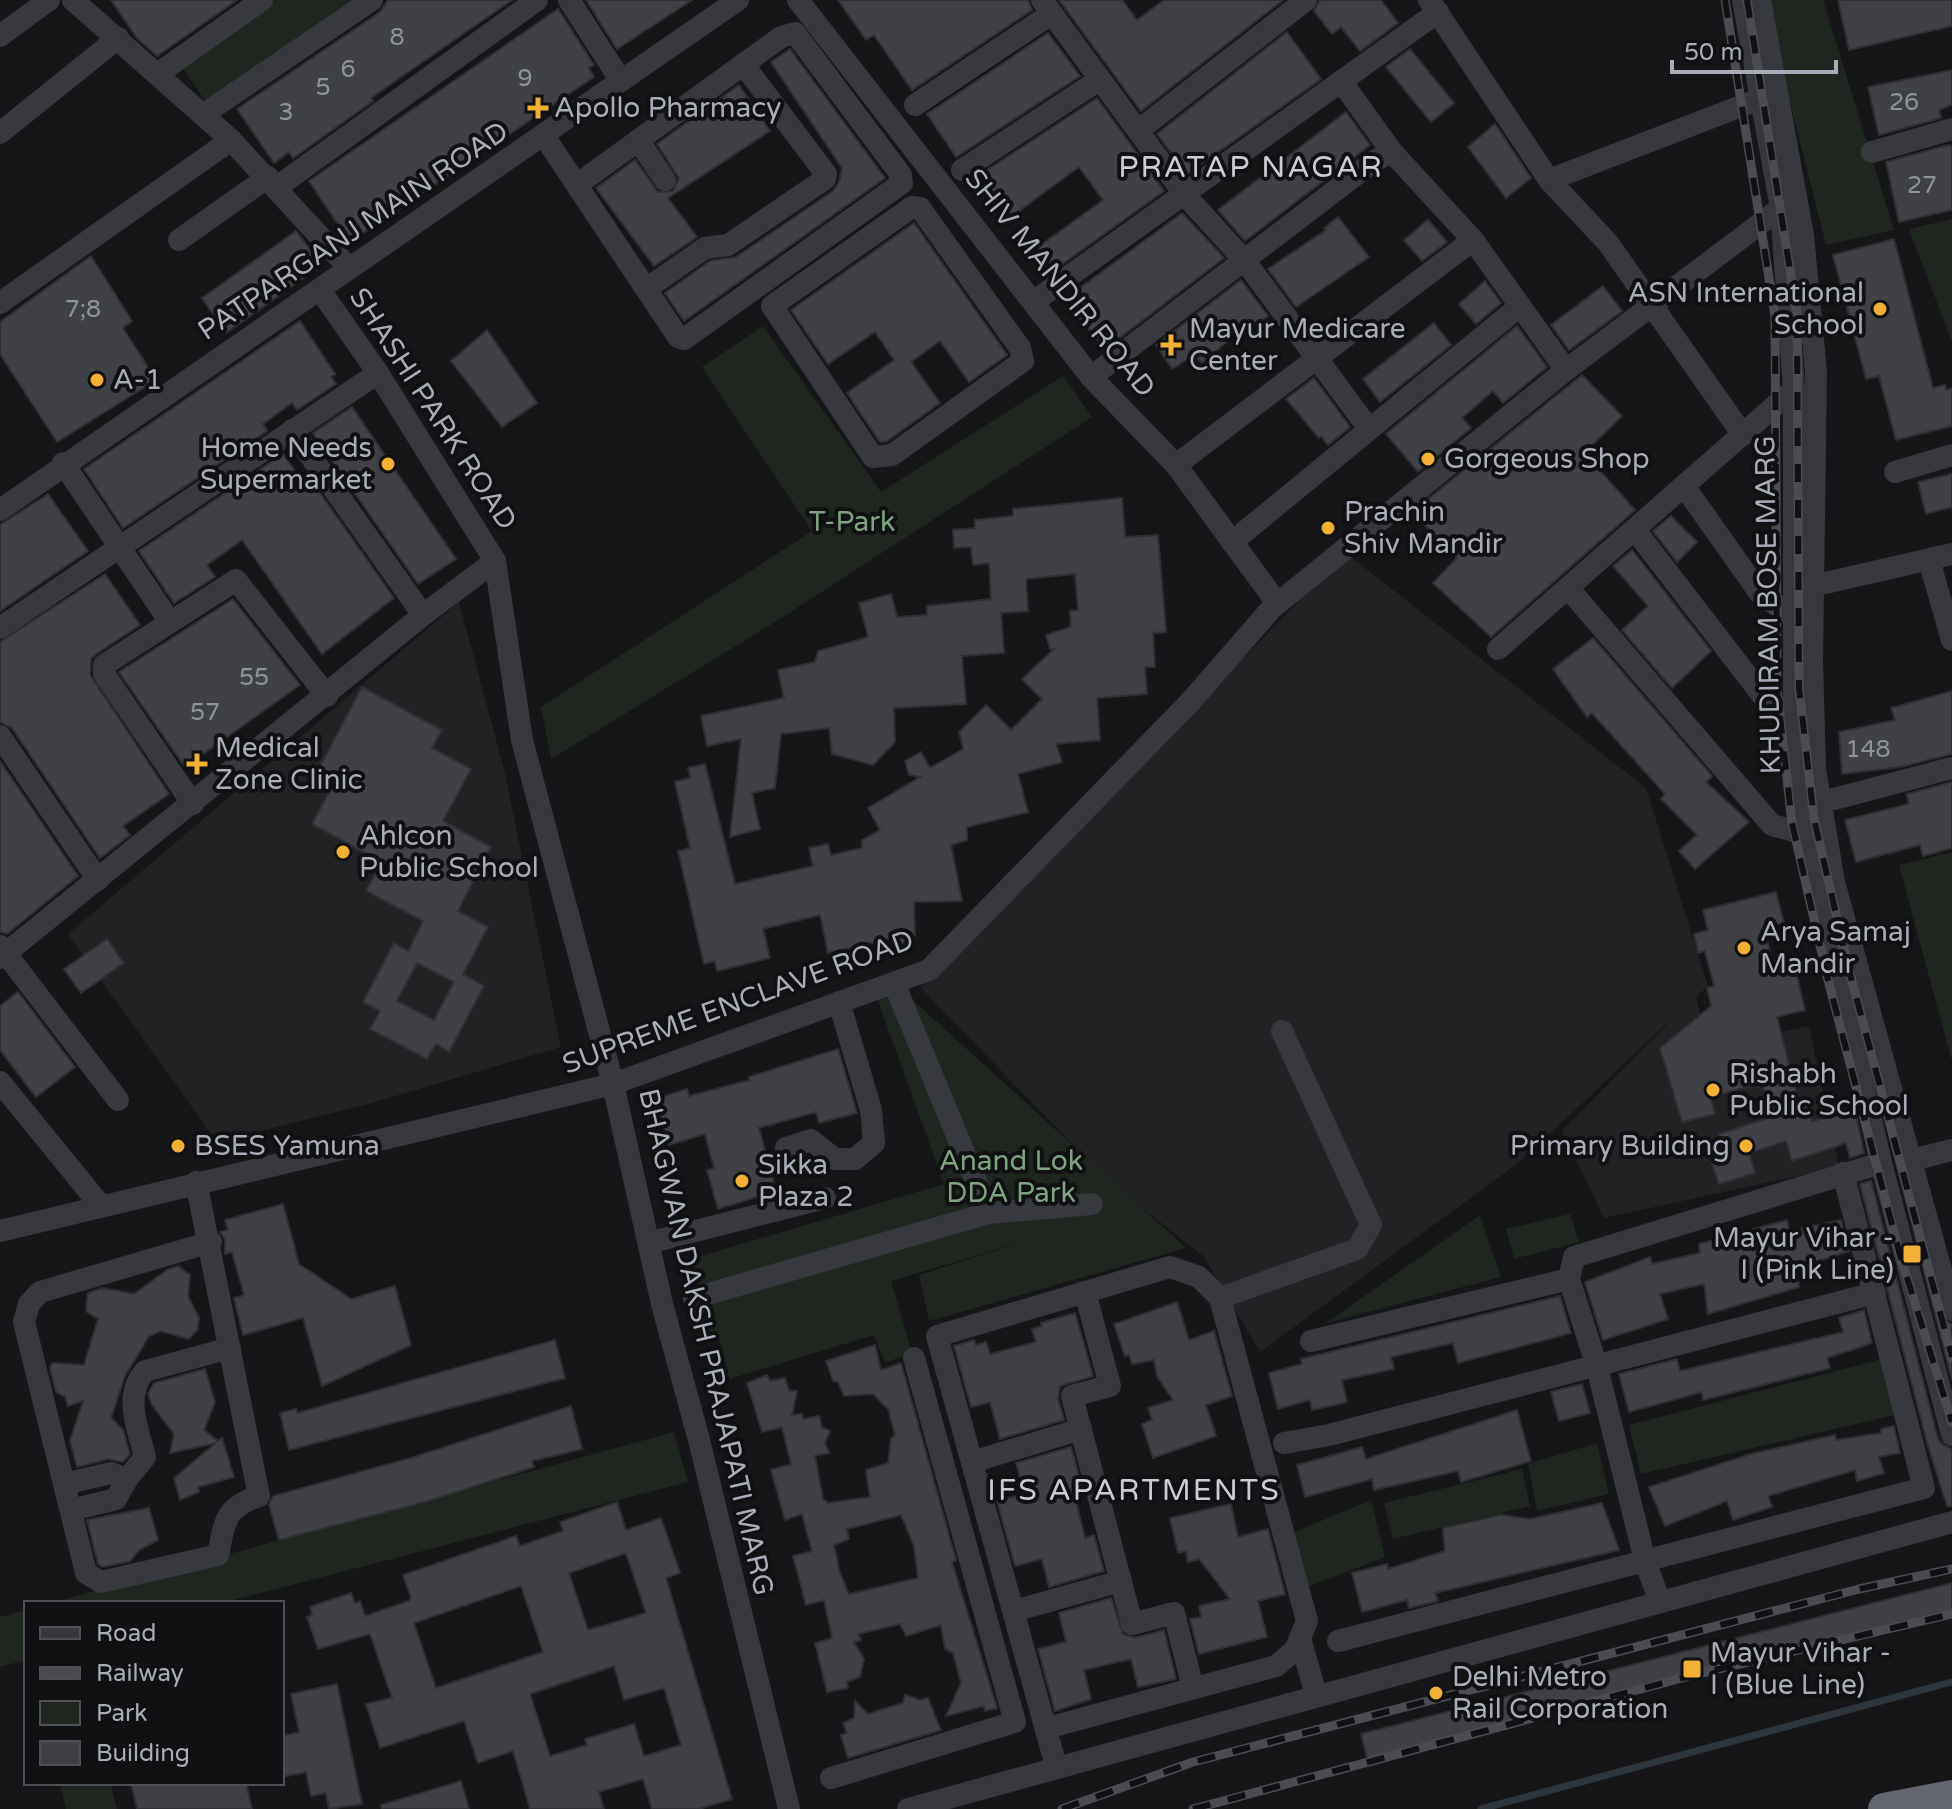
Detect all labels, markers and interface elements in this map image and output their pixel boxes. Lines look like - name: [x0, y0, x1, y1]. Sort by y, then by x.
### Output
- house number: 8: [389, 23, 405, 52]
- scale bar: [1672, 24, 1836, 74]
- text: 50 m: [1684, 38, 1742, 67]
- house number: 6: [340, 55, 356, 84]
- house number: 9: [517, 64, 533, 93]
- house number: 5: [315, 73, 331, 102]
- house number: 26: [1889, 88, 1919, 117]
- place label: Apollo Pharmacy: [554, 91, 781, 125]
- house number: 3: [278, 98, 294, 127]
- marker: Apollo Pharmacy: [529, 99, 547, 117]
- street label: PATPARGANJ MAIN ROAD: [191, 114, 515, 348]
- district label: PRATAP NAGAR: [1118, 149, 1384, 186]
- street label: SHIV MANDIR ROAD: [957, 162, 1163, 404]
- house number: 27: [1907, 171, 1937, 200]
- place label: ASN International School: [1628, 276, 1864, 342]
- street label: SHASHI PARK ROAD: [342, 282, 524, 536]
- house number: 7;8: [65, 295, 101, 324]
- marker: ASN International School: [1871, 300, 1889, 318]
- place label: Mayur Medicare Center: [1189, 312, 1406, 378]
- marker: Mayur Medicare Center: [1160, 334, 1182, 356]
- place label: A-1: [113, 363, 163, 397]
- marker: A-1: [88, 371, 106, 389]
- place label: Home Needs Supermarket: [200, 431, 372, 497]
- street label: KHUDIRAM BOSE MARG: [1748, 435, 1788, 775]
- place label: Gorgeous Shop: [1444, 442, 1650, 476]
- marker: Gorgeous Shop: [1419, 450, 1437, 468]
- marker: Home Needs Supermarket: [379, 455, 397, 473]
- place label: Prachin Shiv Mandir: [1344, 495, 1503, 561]
- park label: T-Park: [809, 505, 895, 539]
- marker: Prachin Shiv Mandir: [1319, 519, 1337, 537]
- house number: 55: [239, 663, 269, 692]
- house number: 57: [190, 698, 220, 727]
- place label: Medical Zone Clinic: [215, 731, 362, 797]
- house number: 148: [1845, 735, 1891, 764]
- marker: Medical Zone Clinic: [186, 753, 208, 775]
- place label: Ahlcon Public School: [359, 819, 539, 885]
- marker: Ahlcon Public School: [334, 843, 352, 861]
- place label: Arya Samaj Mandir: [1760, 915, 1911, 981]
- street label: SUPREME ENCLAVE ROAD: [558, 923, 918, 1081]
- marker: Arya Samaj Mandir: [1735, 939, 1753, 957]
- place label: Rishabh Public School: [1729, 1057, 1909, 1123]
- marker: Rishabh Public School: [1704, 1081, 1722, 1099]
- street label: BHAGWAN DAKSH PRAJAPATI MARG: [631, 1085, 781, 1599]
- place label: BSES Yamuna: [194, 1129, 380, 1163]
- place label: Primary Building: [1510, 1129, 1730, 1163]
- marker: BSES Yamuna: [169, 1137, 187, 1155]
- marker: Primary Building: [1737, 1137, 1755, 1155]
- park label: Anand Lok DDA Park: [939, 1144, 1083, 1210]
- place label: Sikka Plaza 2: [758, 1148, 854, 1214]
- marker: Sikka Plaza 2: [733, 1172, 751, 1190]
- place label: Mayur Vihar - I (Pink Line): [1713, 1221, 1894, 1287]
- marker: Mayur Vihar - I (Pink Line): [1901, 1243, 1923, 1265]
- district label: IFS APARTMENTS: [987, 1472, 1281, 1509]
- legend: [24, 1601, 284, 1785]
- text: Road: [96, 1619, 156, 1648]
- place label: Mayur Vihar - I (Blue Line): [1710, 1636, 1891, 1702]
- marker: Mayur Vihar - I (Blue Line): [1681, 1658, 1703, 1680]
- text: Railway: [96, 1659, 184, 1688]
- place label: Delhi Metro Rail Corporation: [1452, 1660, 1668, 1726]
- marker: Delhi Metro Rail Corporation: [1427, 1684, 1445, 1702]
- text: Park: [96, 1699, 147, 1728]
- text: Building: [96, 1739, 190, 1768]

